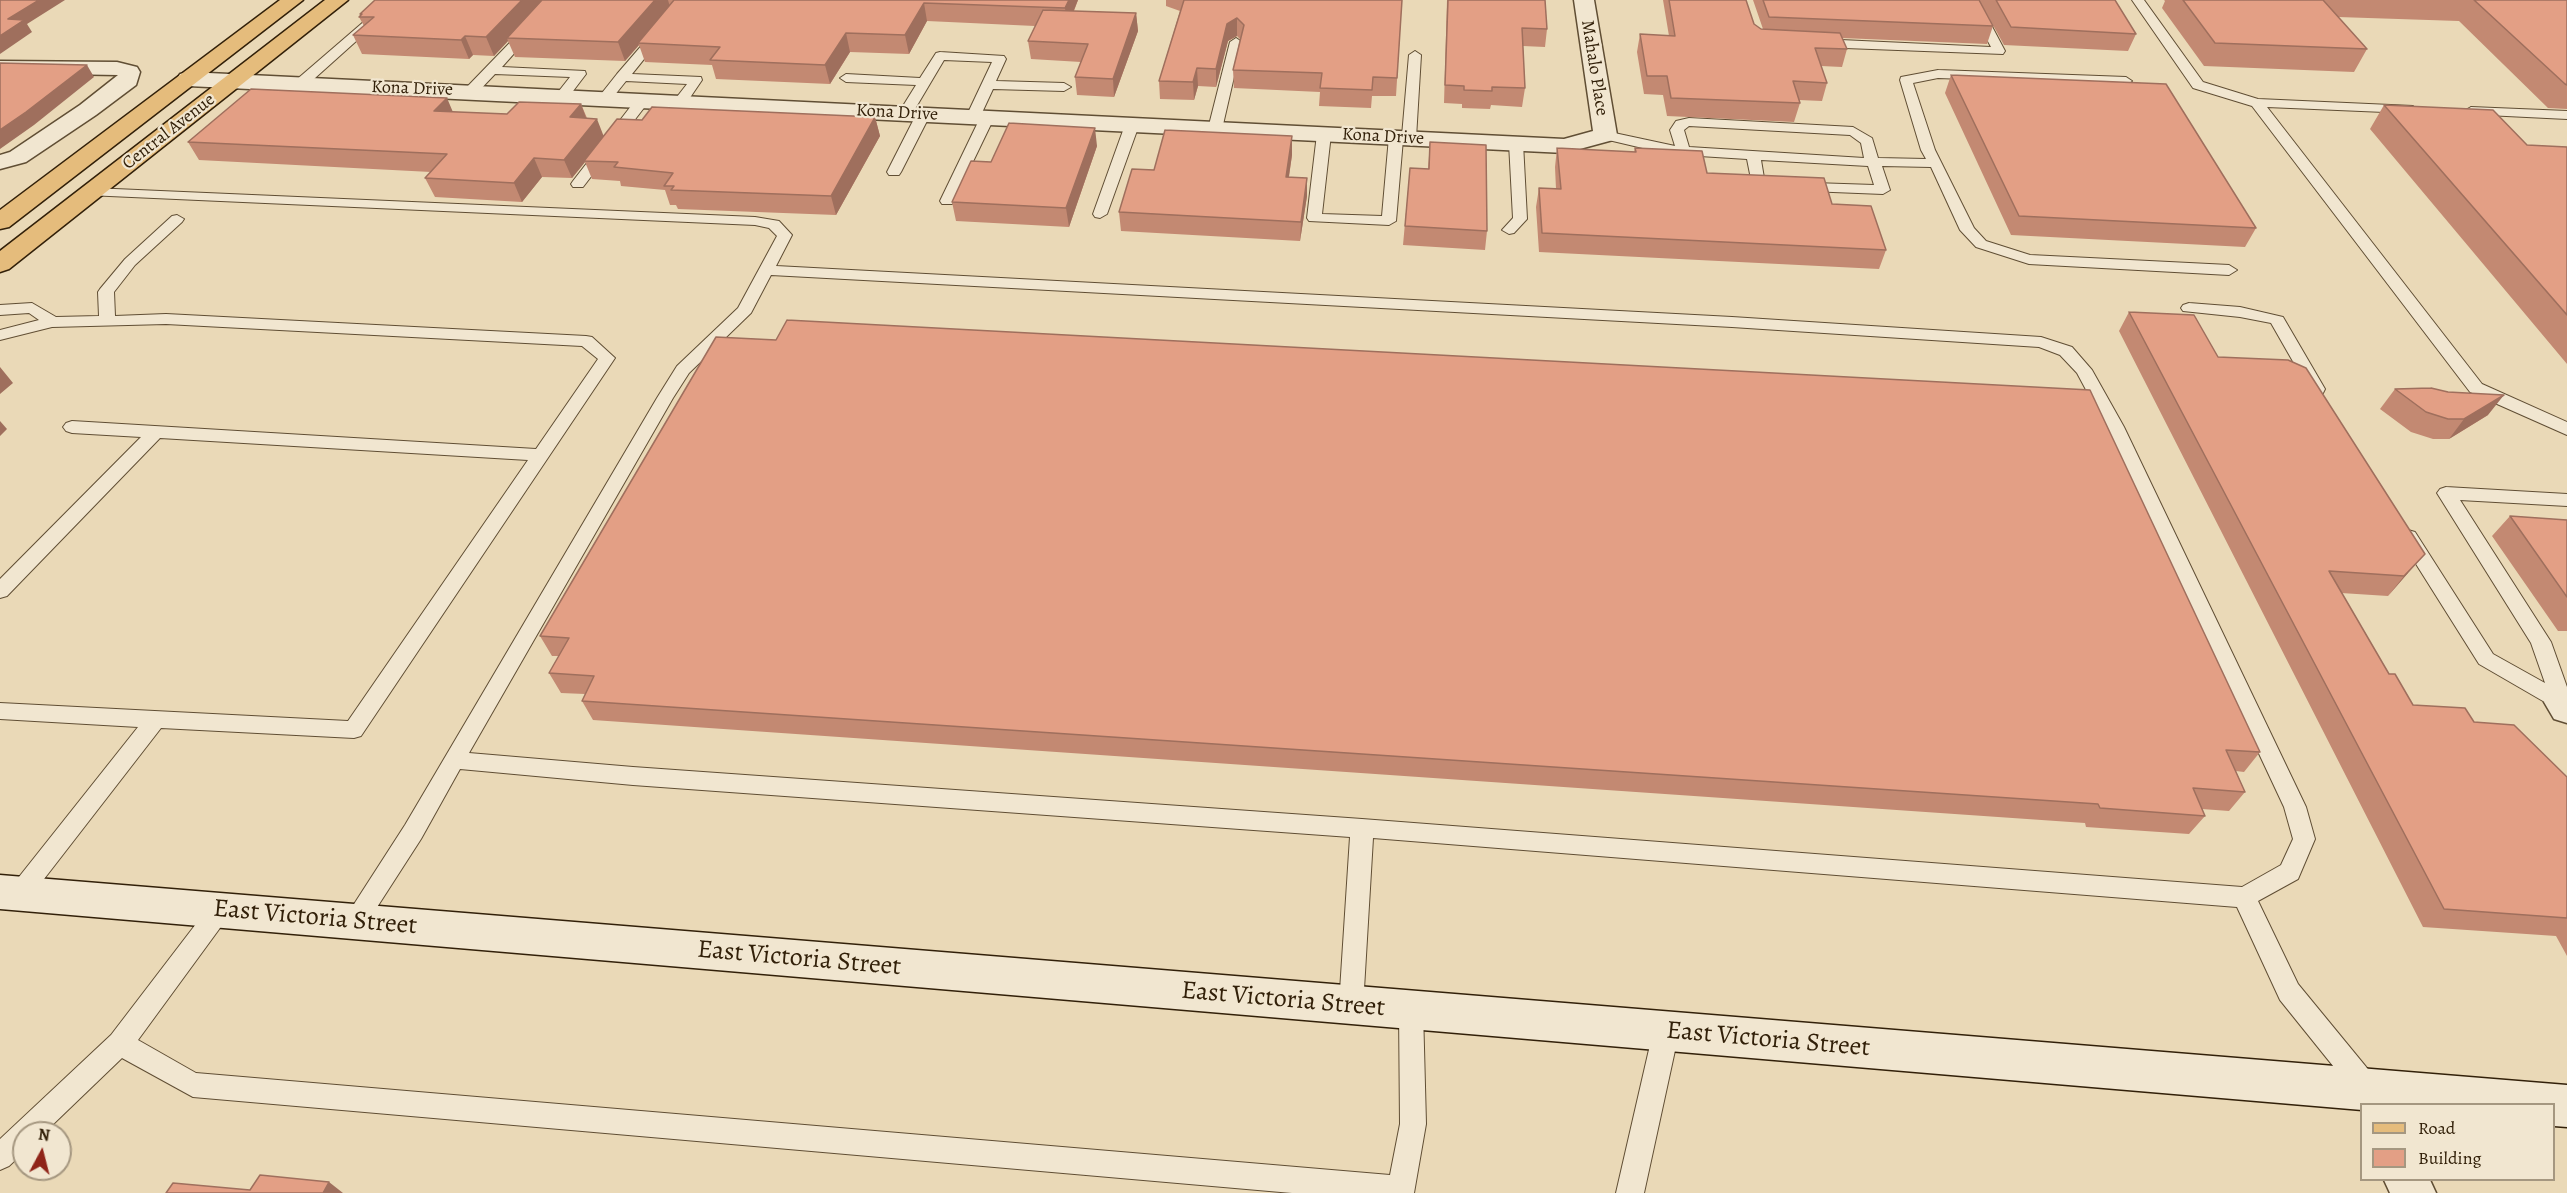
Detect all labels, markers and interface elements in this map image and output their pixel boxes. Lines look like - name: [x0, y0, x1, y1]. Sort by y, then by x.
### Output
- street label: Mahalo Place: [1576, 19, 1612, 117]
- street label: Kona Drive: [371, 77, 453, 101]
- street label: Central Avenue: [118, 89, 220, 175]
- street label: Kona Drive: [856, 100, 938, 126]
- street label: Kona Drive: [1342, 124, 1424, 150]
- street label: East Victoria Street: [212, 894, 418, 942]
- street label: East Victoria Street: [696, 935, 902, 983]
- street label: East Victoria Street: [1180, 976, 1386, 1024]
- street label: East Victoria Street: [1665, 1016, 1871, 1064]
- legend: [2360, 1103, 2555, 1181]
- text: Road: [2418, 1116, 2455, 1140]
- north arrow: [12, 1121, 72, 1181]
- text: N: [37, 1123, 51, 1147]
- text: Building: [2418, 1146, 2482, 1170]

